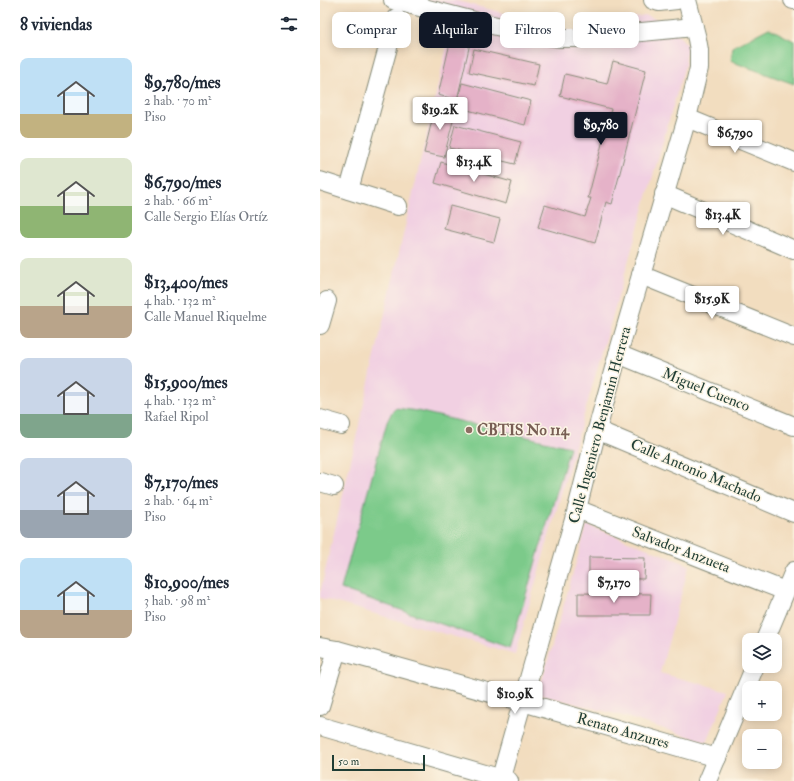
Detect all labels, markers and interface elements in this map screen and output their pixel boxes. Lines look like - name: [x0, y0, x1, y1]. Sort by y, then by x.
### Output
- chip: Comprar: [332, 12, 411, 48]
- chip: Alquilar: [419, 12, 492, 48]
- chip: Filtros: [500, 12, 565, 48]
- chip: Nuevo: [573, 12, 639, 48]
- icon: filters: [278, 13, 300, 35]
- text: 8 viviendas: [20, 14, 92, 35]
- text: $9,780/mes: [144, 72, 221, 93]
- icon: home: [52, 74, 100, 122]
- text: 2 hab. · 70 m²: [144, 93, 212, 109]
- pin: $19.2K: [407, 97, 473, 131]
- text: $19.2K: [422, 102, 458, 118]
- text: Piso: [144, 109, 166, 125]
- pin: $9,780: [568, 112, 634, 146]
- text: $9,780: [583, 117, 619, 133]
- pin: $6,790: [702, 120, 768, 154]
- text: $6,790: [717, 125, 753, 141]
- pin: $13.4K: [441, 149, 507, 183]
- text: $13.4K: [456, 154, 492, 170]
- text: $6,790/mes: [144, 172, 221, 193]
- icon: home: [52, 174, 100, 222]
- text: 2 hab. · 66 m²: [144, 193, 212, 209]
- pin: $13.4K: [690, 202, 756, 236]
- text: $13.4K: [705, 207, 741, 223]
- text: Calle Sergio Elías Ortíz: [144, 209, 268, 225]
- text: $13,400/mes: [144, 272, 228, 293]
- icon: home: [52, 274, 100, 322]
- pin: $15.9K: [679, 286, 745, 320]
- text: $15.9K: [694, 291, 730, 307]
- text: 4 hab. · 132 m²: [144, 293, 216, 309]
- text: Calle Manuel Riquelme: [144, 309, 267, 325]
- street label: Calle Ingeniero Benjamin Herrera: [565, 324, 636, 525]
- street label: Miguel Cuenco: [659, 364, 753, 416]
- text: $15,900/mes: [144, 372, 228, 393]
- icon: home: [52, 374, 100, 422]
- text: 4 hab. · 132 m²: [144, 393, 216, 409]
- text: Rafael Ripol: [144, 409, 209, 425]
- place label: CBTIS No 114: [477, 421, 570, 440]
- marker: CBTIS No 114: [464, 425, 474, 435]
- street label: Calle Antonio Machado: [628, 435, 764, 507]
- text: $7,170/mes: [144, 472, 218, 493]
- icon: home: [52, 474, 100, 522]
- text: 2 hab. · 64 m²: [144, 493, 212, 509]
- text: Piso: [144, 509, 166, 525]
- street label: Salvador Anzueta: [629, 523, 734, 578]
- pin: $7,170: [581, 570, 647, 604]
- text: $10,900/mes: [144, 572, 229, 593]
- icon: home: [52, 574, 100, 622]
- text: $7,170: [597, 575, 631, 591]
- text: 3 hab. · 98 m²: [144, 593, 210, 609]
- text: Piso: [144, 609, 166, 625]
- map controls: [742, 633, 782, 769]
- button: layers: [742, 633, 782, 673]
- pin: $10.9K: [482, 681, 548, 715]
- button: +: [742, 681, 782, 721]
- text: $10.9K: [497, 686, 533, 702]
- street label: Renato Anzures: [575, 709, 671, 753]
- button: −: [742, 729, 782, 769]
- scale bar: [332, 753, 425, 772]
- text: 50 m: [338, 755, 359, 768]

